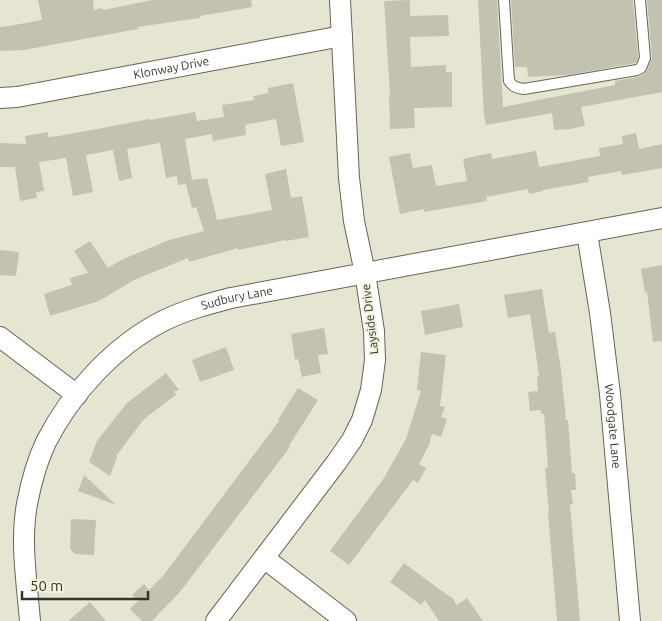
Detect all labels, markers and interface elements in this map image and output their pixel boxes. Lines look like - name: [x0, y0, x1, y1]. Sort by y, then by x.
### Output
- street label: Klonway Drive: [132, 54, 210, 81]
- street label: Sudbury Lane: [199, 283, 274, 312]
- street label: Layside Drive: [359, 283, 380, 355]
- street label: Woodgate Lane: [603, 383, 624, 469]
- scale bar: [22, 568, 149, 600]
- text: 50 m: [30, 577, 63, 594]

